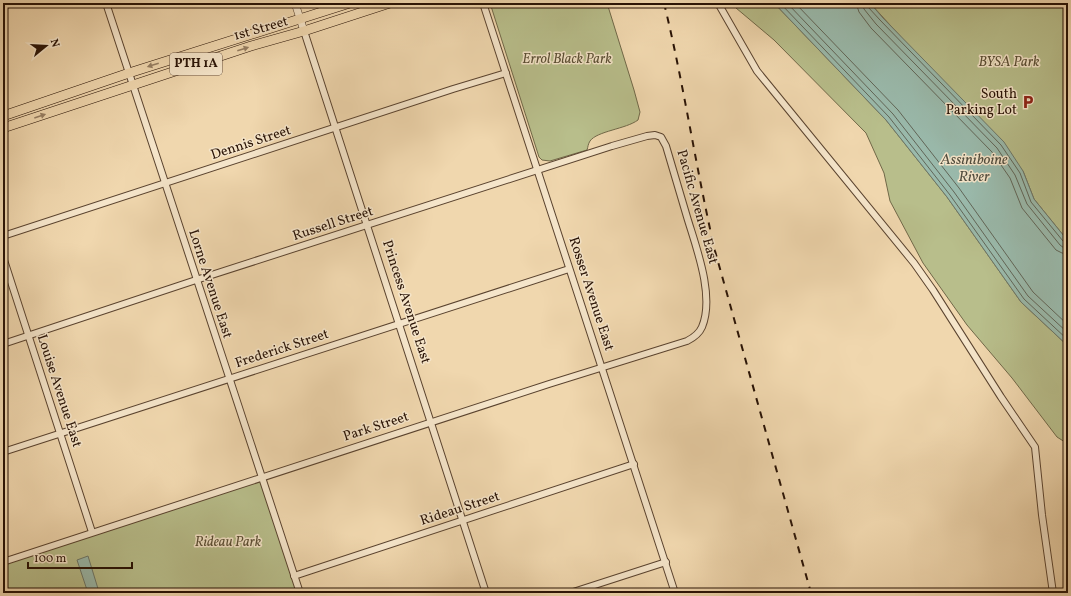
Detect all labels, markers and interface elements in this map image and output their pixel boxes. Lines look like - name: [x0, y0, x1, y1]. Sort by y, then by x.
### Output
- street label: 1st Street: [232, 12, 291, 46]
- north arrow: [26, 26, 66, 66]
- text: N: [46, 37, 62, 49]
- one-way arrow: [237, 45, 249, 51]
- park label: Errol Black Park: [522, 50, 612, 69]
- road number: PTH 1A: [170, 53, 222, 75]
- park label: BYSA Park: [979, 53, 1040, 72]
- one-way arrow: [146, 62, 158, 68]
- place label: South Parking Lot: [946, 85, 1017, 120]
- parking icon: South Parking Lot: [1020, 94, 1036, 110]
- one-way arrow: [34, 113, 46, 119]
- street label: Dennis Street: [208, 121, 294, 165]
- street label: Pacific Avenue East: [672, 148, 722, 267]
- water label: Assiniboine River: [940, 150, 1008, 188]
- street label: Russell Street: [290, 202, 376, 246]
- street label: Lorne Avenue East: [183, 227, 237, 341]
- street label: Rosser Avenue East: [564, 235, 618, 354]
- street label: Princess Avenue East: [377, 238, 435, 366]
- street label: Frederick Street: [233, 325, 331, 373]
- street label: Louise Avenue East: [32, 332, 86, 450]
- street label: Park Street: [341, 407, 411, 447]
- street label: Rideau Street: [418, 487, 502, 531]
- park label: Rideau Park: [195, 533, 262, 552]
- scale bar: [28, 544, 132, 570]
- text: 100 m: [34, 551, 67, 567]

